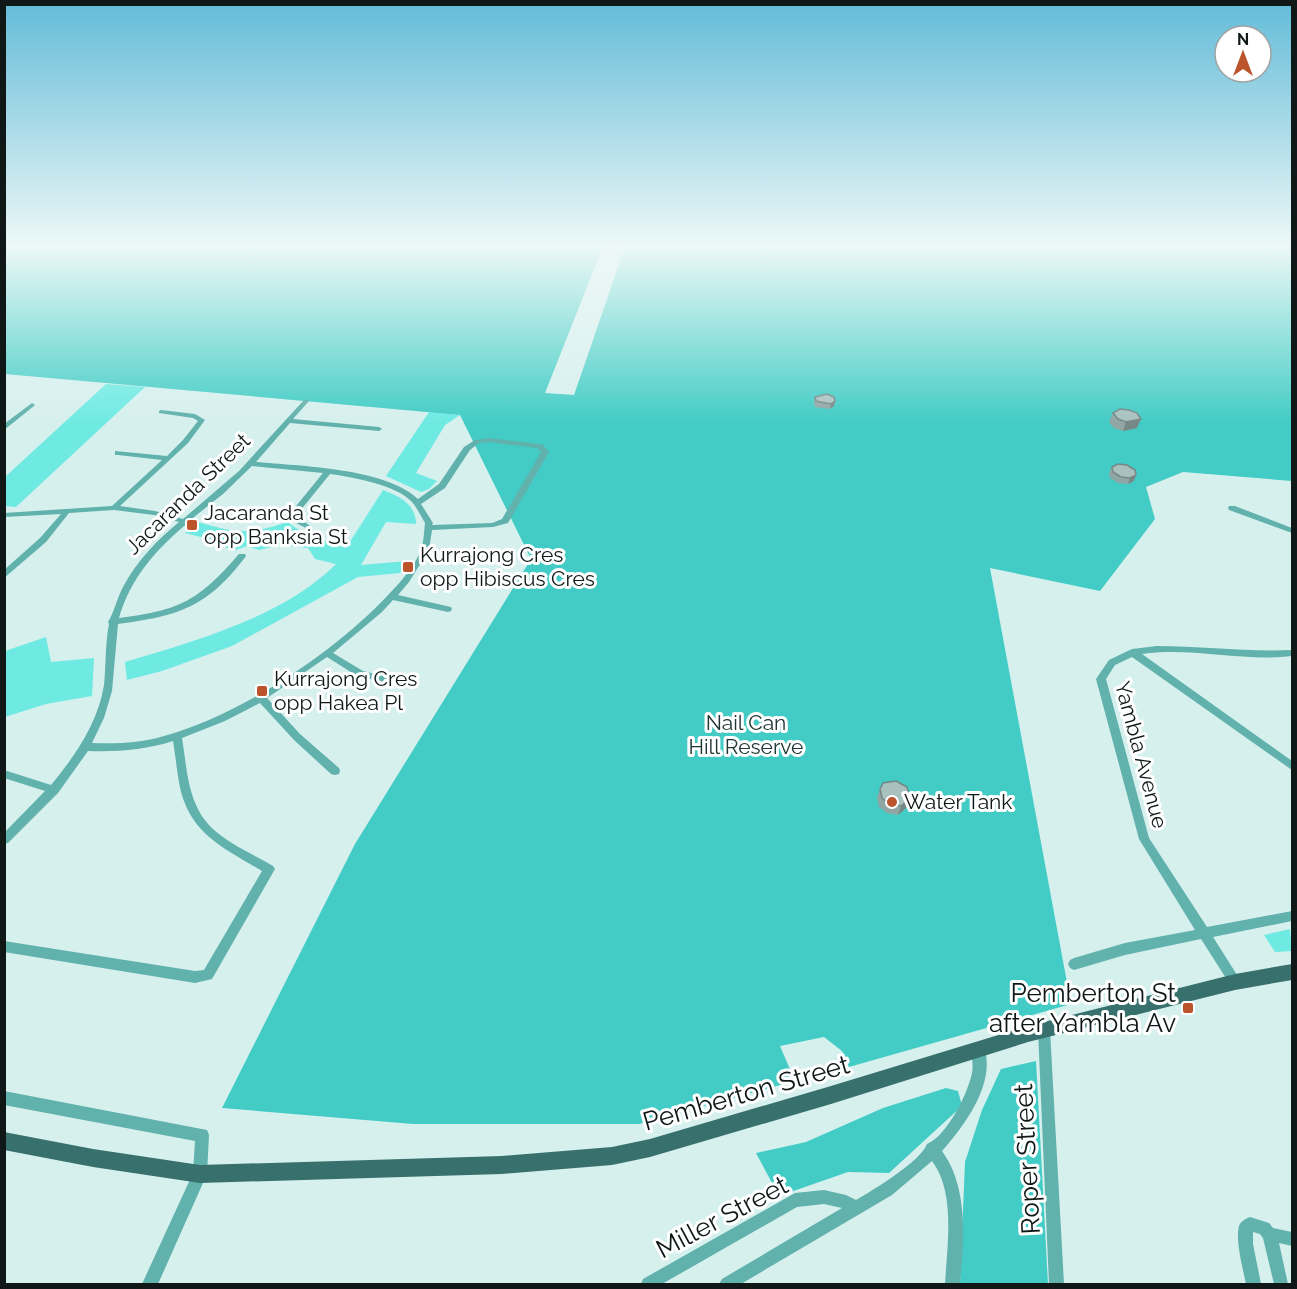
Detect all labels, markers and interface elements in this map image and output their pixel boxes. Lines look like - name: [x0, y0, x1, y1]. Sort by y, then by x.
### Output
- north arrow: [1213, 24, 1273, 84]
- text: N: [1237, 30, 1249, 49]
- street label: Jacaranda Street: [120, 428, 255, 559]
- place label: Jacaranda St opp Banksia St: [204, 500, 348, 549]
- marker: Jacaranda St opp Banksia St: [185, 518, 199, 532]
- place label: Kurrajong Cres opp Hibiscus Cres: [420, 542, 595, 591]
- marker: Kurrajong Cres opp Hibiscus Cres: [401, 560, 415, 574]
- place label: Kurrajong Cres opp Hakea Pl: [274, 666, 417, 715]
- street label: Yambla Avenue: [1110, 679, 1173, 831]
- marker: Kurrajong Cres opp Hakea Pl: [255, 684, 269, 698]
- park label: Nail Can Hill Reserve: [689, 710, 803, 759]
- place label: Water Tank: [904, 789, 1012, 814]
- marker: Water Tank: [885, 795, 899, 809]
- place label: Pemberton St after Yambla Av: [989, 978, 1176, 1038]
- marker: Pemberton St after Yambla Av: [1181, 1001, 1195, 1015]
- street label: Pemberton Street: [639, 1049, 853, 1137]
- street label: Roper Street: [1008, 1083, 1046, 1235]
- street label: Miller Street: [651, 1170, 793, 1264]

